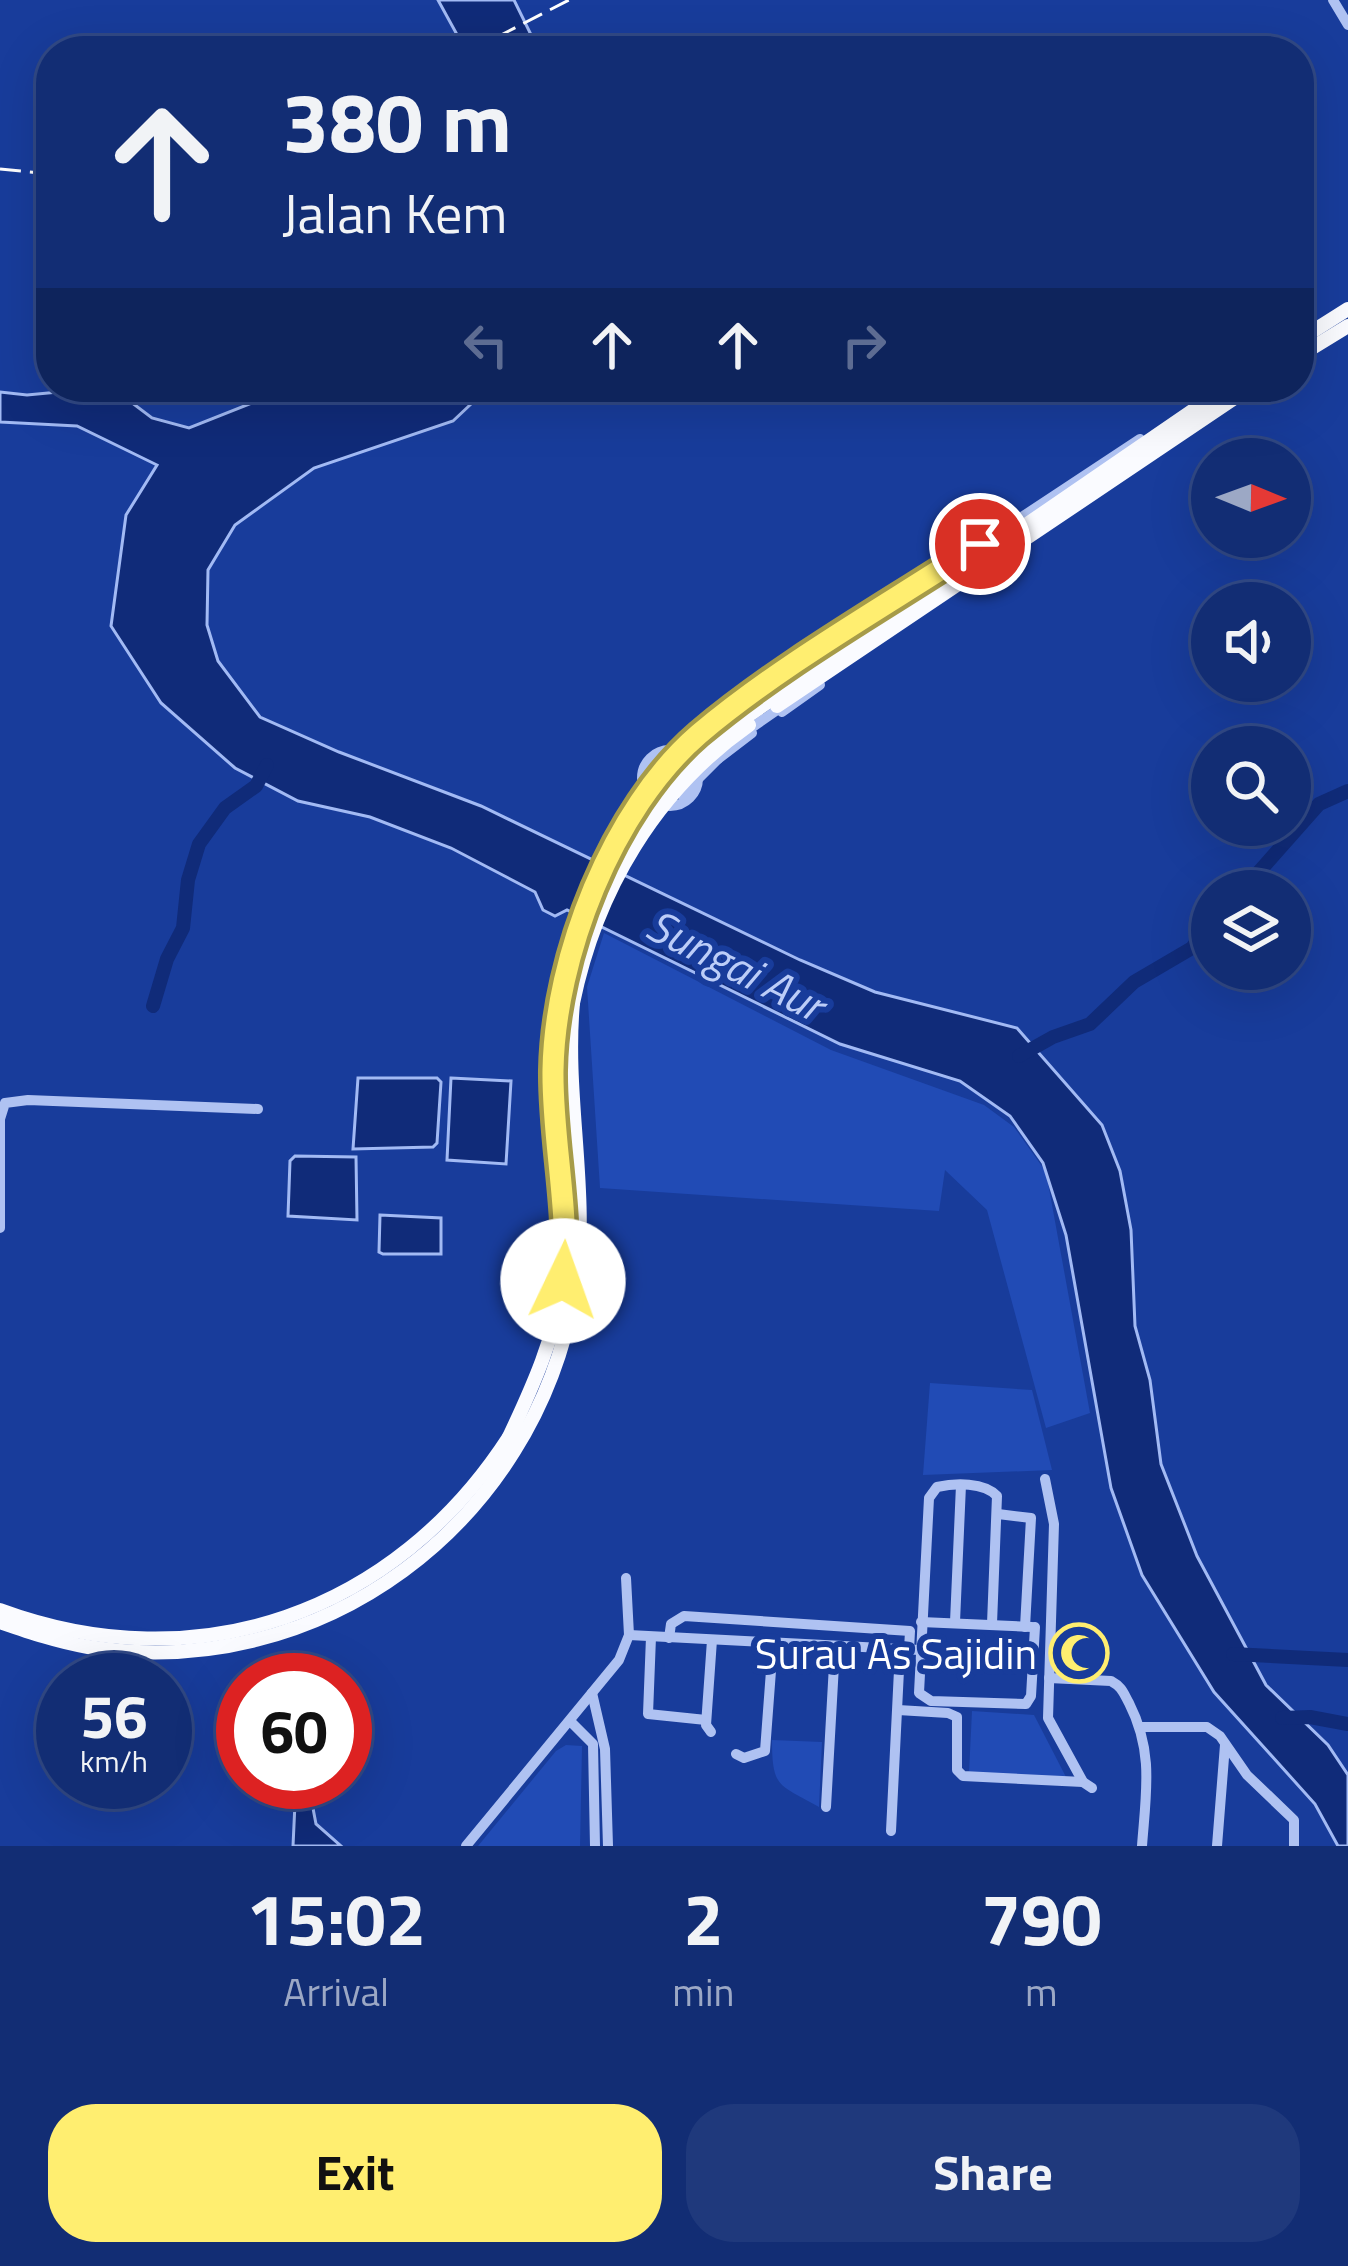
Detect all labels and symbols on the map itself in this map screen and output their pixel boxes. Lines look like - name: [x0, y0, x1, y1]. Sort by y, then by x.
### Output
- north arrow: [1191, 438, 1311, 558]
- pin: [929, 493, 1031, 595]
- water label: Sungai Aur: [635, 890, 841, 1040]
- position arrow: [500, 1218, 626, 1344]
- place label: Surau As Sajidin: [755, 1621, 1037, 1685]
- mosque icon: Surau As Sajidin: [1048, 1622, 1110, 1684]
- speed limit sign: 60: [216, 1653, 372, 1809]

